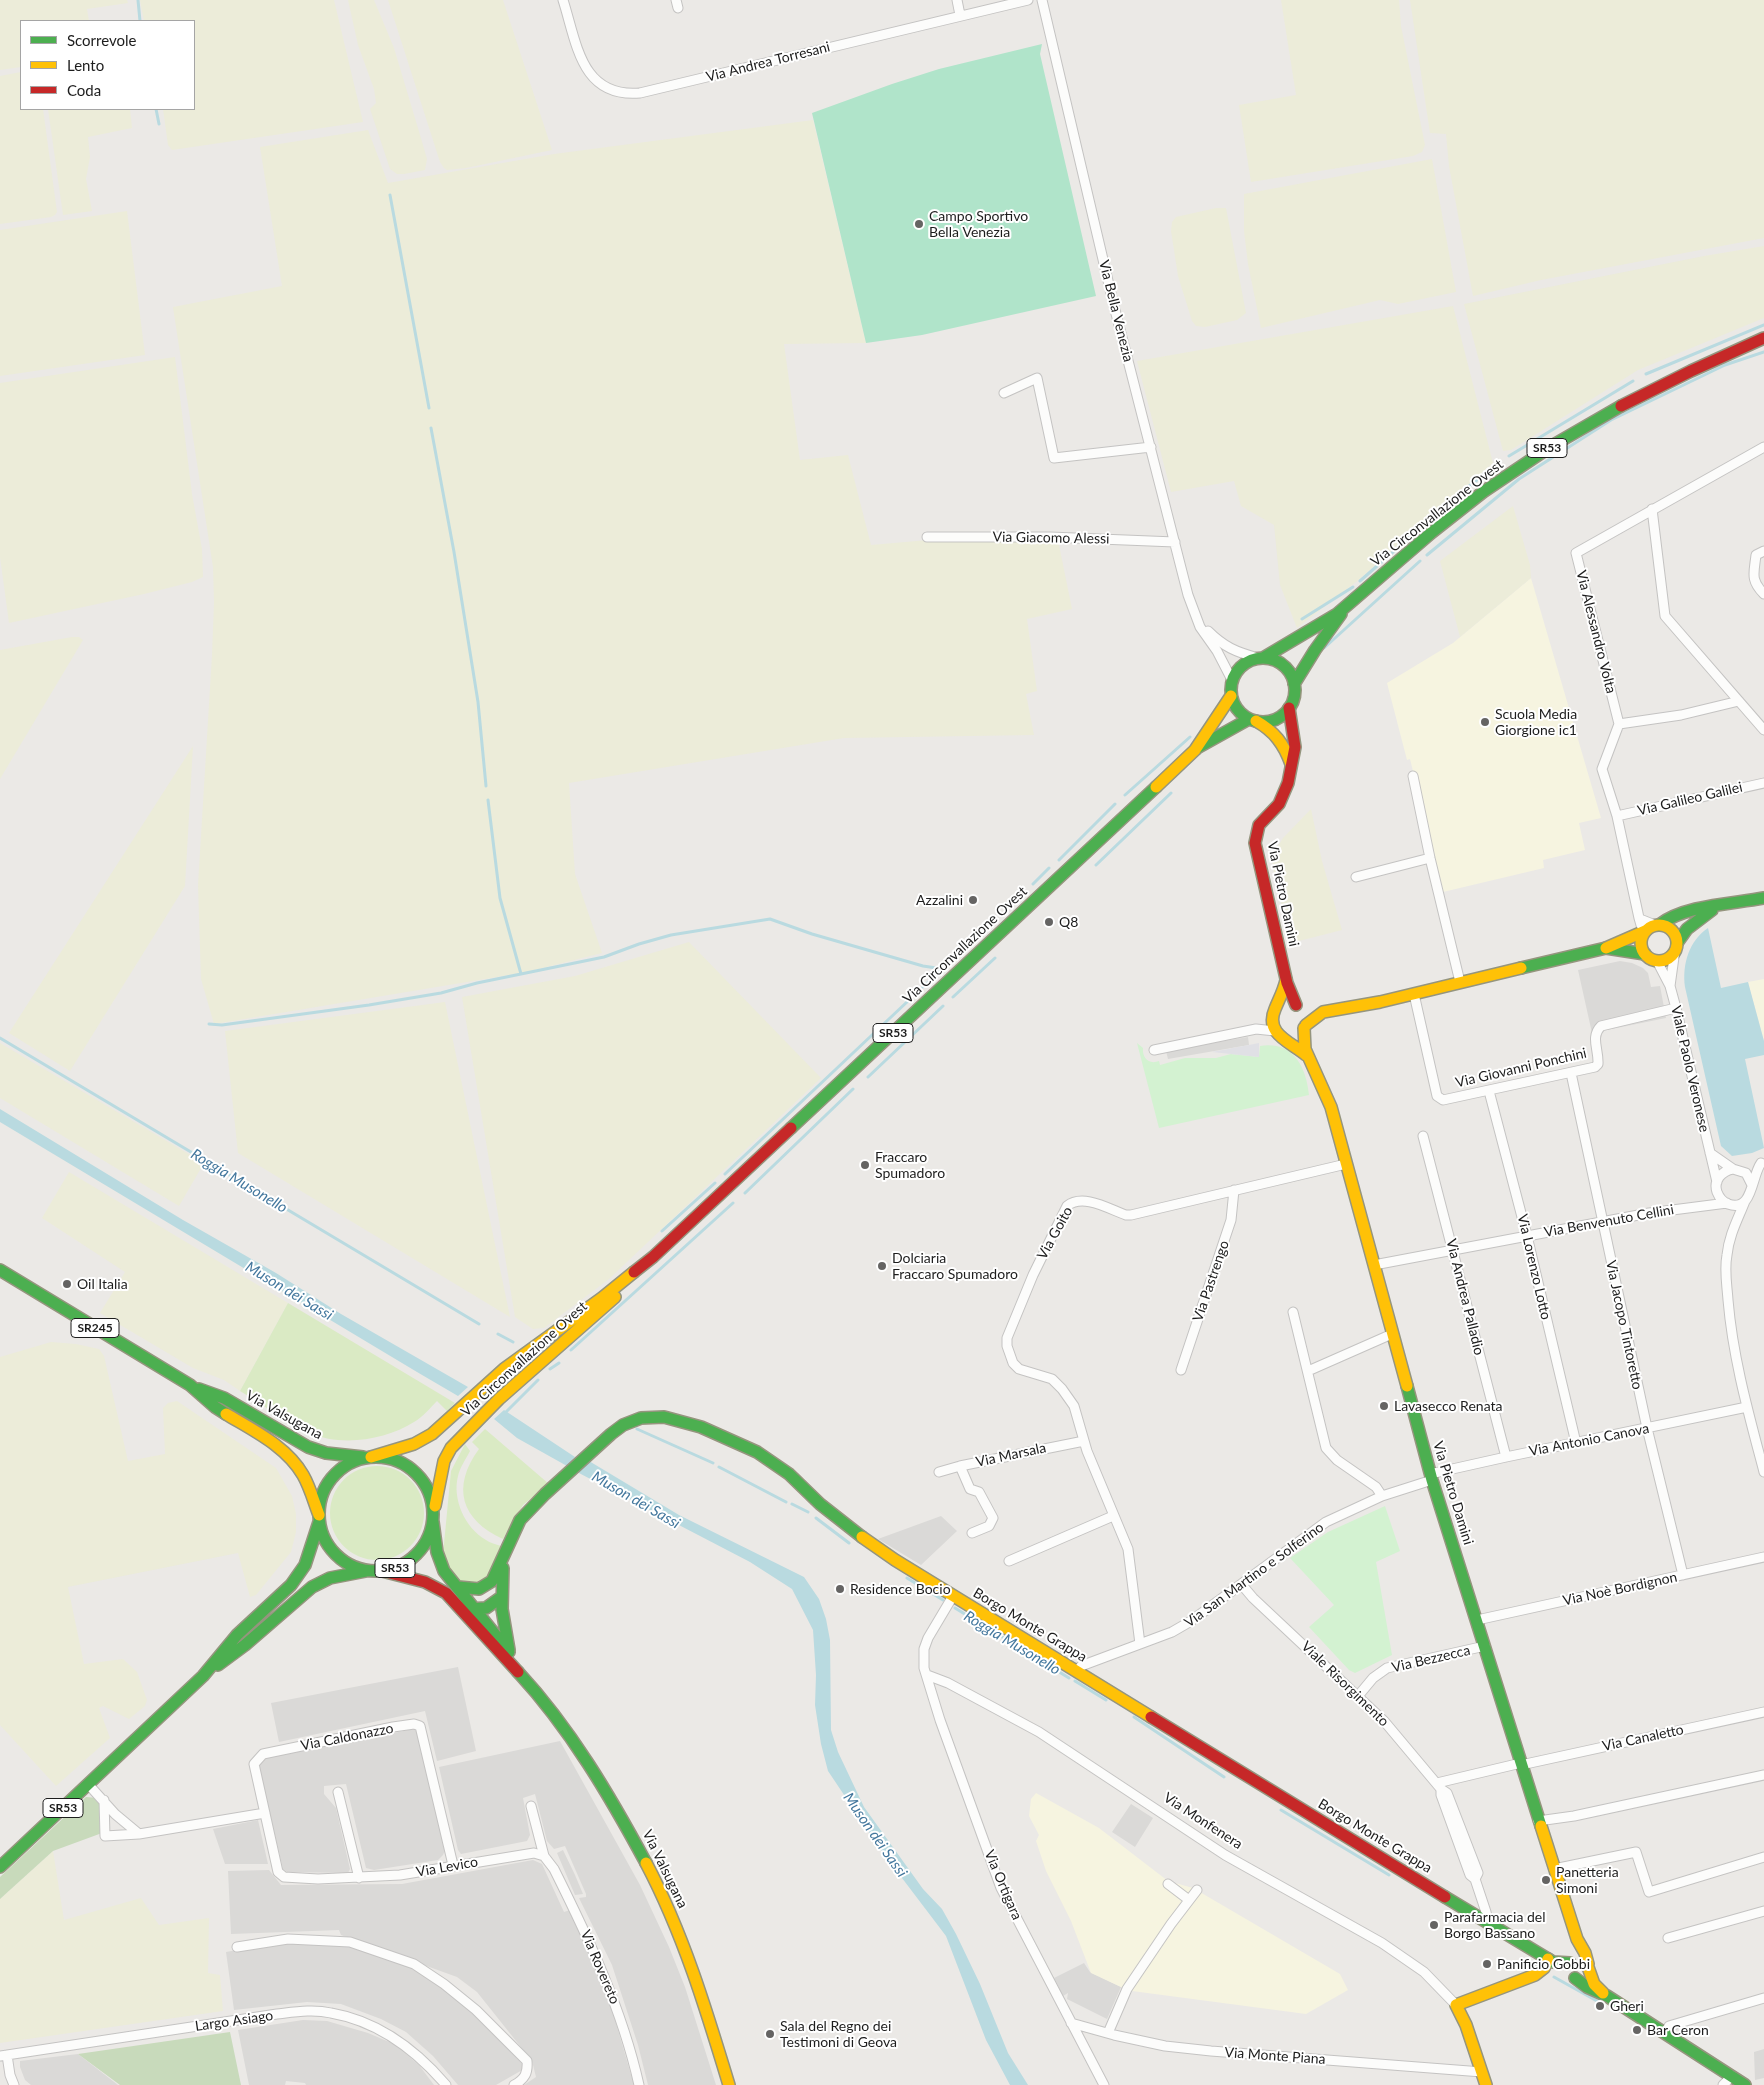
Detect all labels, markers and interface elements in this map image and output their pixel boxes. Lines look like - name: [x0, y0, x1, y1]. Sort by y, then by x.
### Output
- legend: [20, 20, 195, 110]
- text: Scorrevole: [67, 31, 137, 49]
- street label: Via Andrea Torresani: [704, 38, 832, 86]
- text: Lento: [67, 56, 104, 74]
- text: Coda: [67, 81, 101, 99]
- place label: Campo Sportivo Bella Venezia: [929, 208, 1028, 240]
- marker: Campo Sportivo Bella Venezia: [913, 218, 925, 230]
- street label: Via Bella Venezia: [1095, 258, 1137, 364]
- road number: SR53: [1527, 438, 1567, 458]
- street label: Via Circonvallazione Ovest: [1367, 456, 1507, 570]
- street label: Via Giacomo Alessi: [992, 529, 1110, 547]
- street label: Via Alessandro Volta: [1573, 569, 1619, 695]
- place label: Scuola Media Giorgione ic1: [1495, 706, 1577, 739]
- marker: Scuola Media Giorgione ic1: [1479, 716, 1491, 728]
- street label: Via Galileo Galilei: [1636, 779, 1744, 819]
- street label: Via Pietro Damini: [1264, 840, 1302, 948]
- street label: Via Circonvallazione Ovest: [899, 883, 1031, 1007]
- place label: Azzalini: [916, 892, 963, 908]
- marker: Azzalini: [967, 894, 979, 906]
- place label: Q8: [1059, 914, 1078, 930]
- marker: Q8: [1043, 916, 1055, 928]
- street label: Viale Paolo Veronese: [1667, 1004, 1713, 1134]
- road number: SR53: [873, 1024, 913, 1042]
- street label: Via Giovanni Ponchini: [1454, 1045, 1588, 1091]
- water label: Roggia Musonello: [187, 1145, 291, 1217]
- place label: Fraccaro Spumadoro: [875, 1149, 945, 1182]
- marker: Fraccaro Spumadoro: [859, 1159, 871, 1171]
- street label: Via Benvenuto Cellini: [1543, 1201, 1675, 1241]
- street label: Via Goito: [1034, 1204, 1076, 1262]
- street label: Via Lorenzo Lotto: [1514, 1213, 1554, 1321]
- street label: Via Andrea Palladio: [1442, 1237, 1488, 1357]
- street label: Via Pastrengo: [1189, 1238, 1233, 1324]
- place label: Dolciaria Fraccaro Spumadoro: [892, 1250, 1018, 1282]
- water label: Muson dei Sassi: [242, 1258, 336, 1324]
- street label: Via Jacopo Tintoretto: [1602, 1259, 1646, 1391]
- marker: Dolciaria Fraccaro Spumadoro: [876, 1260, 888, 1272]
- place label: Oil Italia: [77, 1276, 128, 1292]
- marker: Oil Italia: [61, 1278, 73, 1290]
- street label: Via Circonvallazione Ovest: [458, 1298, 590, 1420]
- road number: SR245: [71, 1319, 119, 1338]
- street label: Via Valsugana: [243, 1387, 325, 1443]
- place label: Lavasecco Renata: [1394, 1398, 1502, 1414]
- marker: Lavasecco Renata: [1378, 1400, 1390, 1412]
- street label: Via Antonio Canova: [1527, 1420, 1651, 1460]
- street label: Via Marsala: [974, 1439, 1048, 1471]
- street label: Via Pietro Damini: [1429, 1439, 1477, 1547]
- water label: Muson dei Sassi: [589, 1468, 683, 1532]
- street label: Via San Martino e Solferino: [1181, 1519, 1327, 1631]
- road number: SR53: [375, 1559, 415, 1578]
- street label: Via Noè Bordignon: [1561, 1569, 1679, 1609]
- place label: Residence Bocio: [850, 1581, 951, 1597]
- marker: Residence Bocio: [834, 1583, 846, 1595]
- street label: Borgo Monte Grappa: [970, 1584, 1090, 1666]
- water label: Roggia Musonello: [960, 1607, 1064, 1679]
- street label: Viale Risorgimento: [1298, 1638, 1392, 1730]
- street label: Via Bezzecca: [1390, 1642, 1472, 1676]
- street label: Via Caldonazzo: [299, 1720, 395, 1754]
- street label: Via Canaletto: [1601, 1721, 1685, 1755]
- water label: Muson dei Sassi: [839, 1789, 911, 1881]
- street label: Via Monfenera: [1160, 1789, 1246, 1853]
- street label: Borgo Monte Grappa: [1315, 1795, 1435, 1877]
- road number: SR53: [43, 1799, 83, 1818]
- street label: Via Valsugana: [639, 1827, 691, 1911]
- street label: Via Ortigara: [981, 1847, 1025, 1923]
- street label: Via Levico: [415, 1853, 479, 1881]
- place label: Panetteria Simoni: [1556, 1864, 1619, 1896]
- marker: Panetteria Simoni: [1540, 1874, 1552, 1886]
- place label: Parafarmacia del Borgo Bassano: [1444, 1909, 1545, 1941]
- marker: Parafarmacia del Borgo Bassano: [1428, 1919, 1440, 1931]
- street label: Via Rovereto: [577, 1927, 623, 2007]
- place label: Panificio Gobbi: [1497, 1956, 1590, 1972]
- marker: Panificio Gobbi: [1481, 1958, 1493, 1970]
- place label: Gheri: [1610, 1998, 1644, 2014]
- marker: Gheri: [1594, 2000, 1606, 2012]
- street label: Largo Asiago: [194, 2007, 274, 2035]
- place label: Sala del Regno dei Testimoni di Geova: [780, 2018, 897, 2050]
- place label: Bar Ceron: [1647, 2022, 1709, 2038]
- marker: Bar Ceron: [1631, 2024, 1643, 2036]
- marker: Sala del Regno dei Testimoni di Geova: [764, 2028, 776, 2040]
- street label: Via Monte Piana: [1224, 2044, 1326, 2068]

